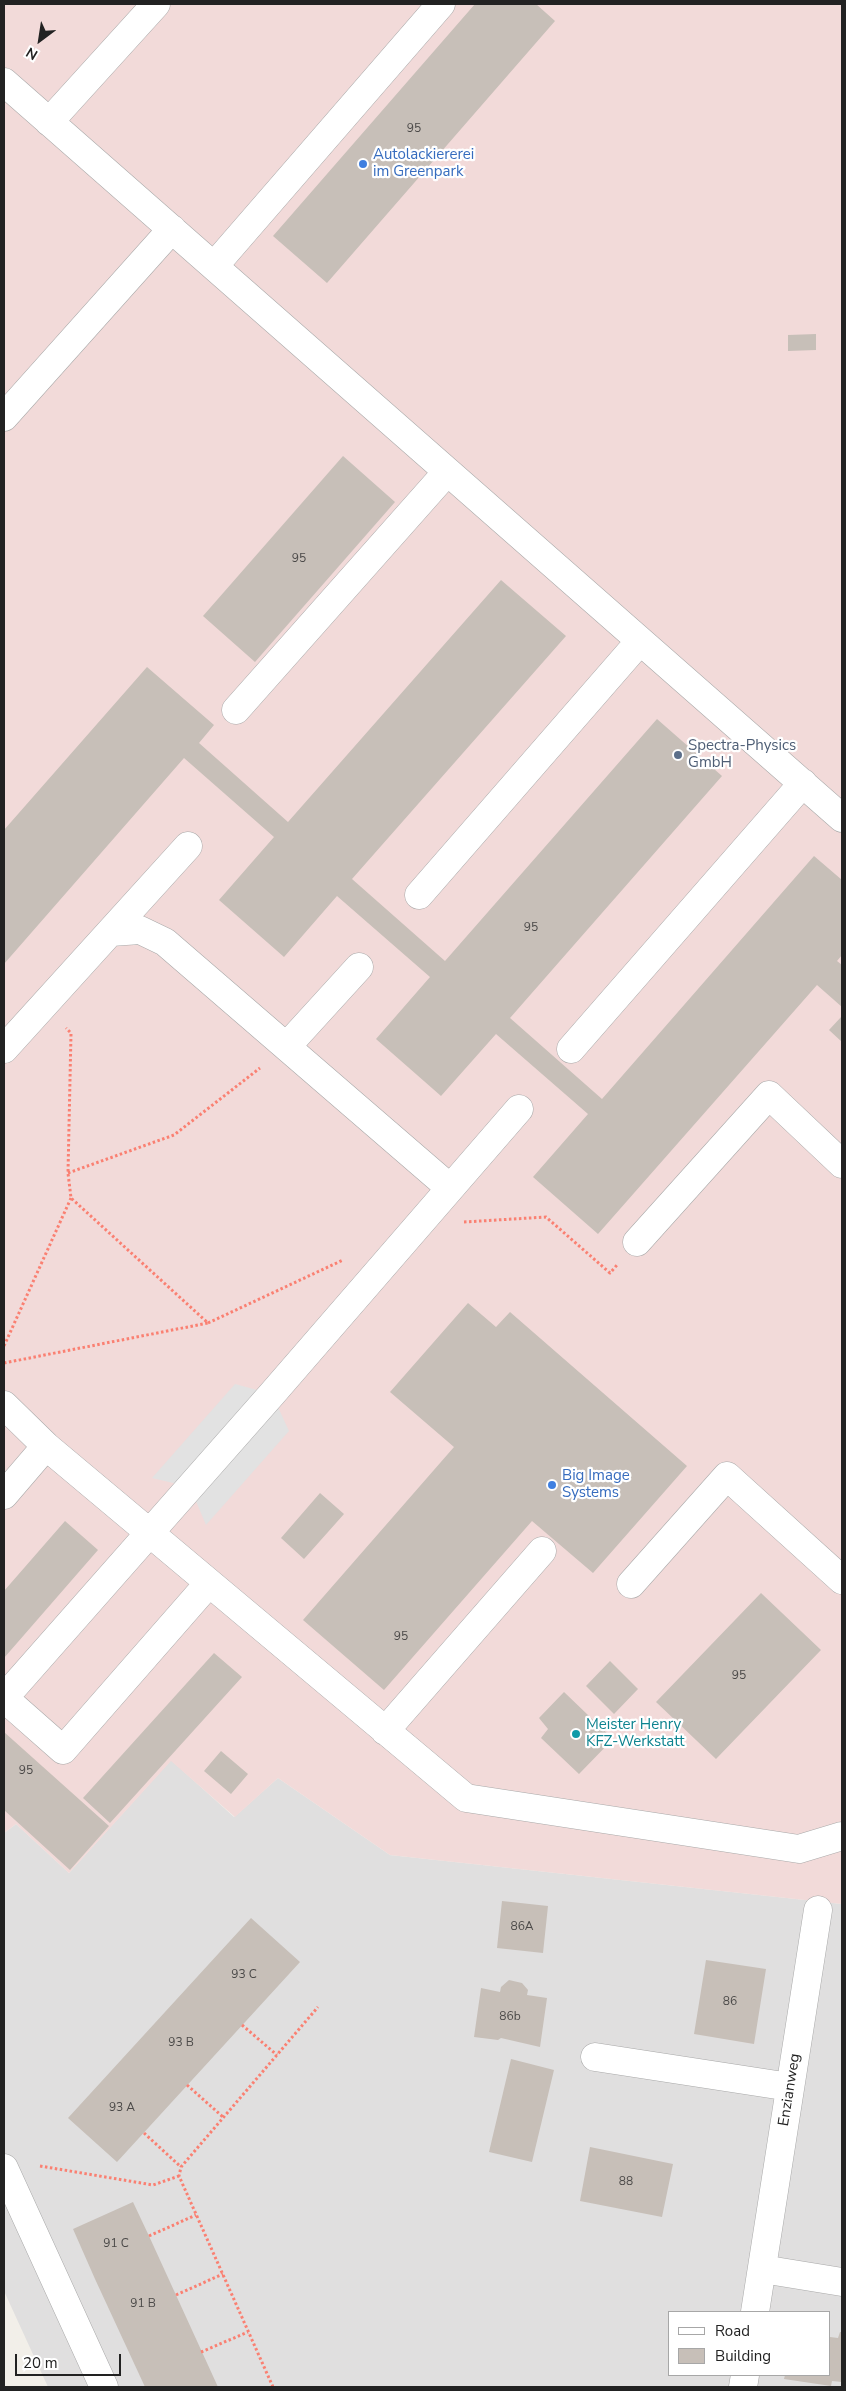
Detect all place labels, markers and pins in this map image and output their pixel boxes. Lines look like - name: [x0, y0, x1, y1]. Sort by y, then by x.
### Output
- place label: Autolackiererei im Greenpark: [373, 146, 474, 181]
- marker: Autolackiererei im Greenpark: [357, 158, 369, 170]
- place label: Spectra-Physics GmbH: [688, 737, 796, 772]
- marker: Spectra-Physics GmbH: [672, 749, 684, 761]
- place label: Big Image Systems: [562, 1467, 630, 1502]
- marker: Big Image Systems: [546, 1479, 558, 1491]
- place label: Meister Henry KFZ-Werkstatt: [586, 1716, 685, 1751]
- marker: Meister Henry KFZ-Werkstatt: [570, 1728, 582, 1740]

